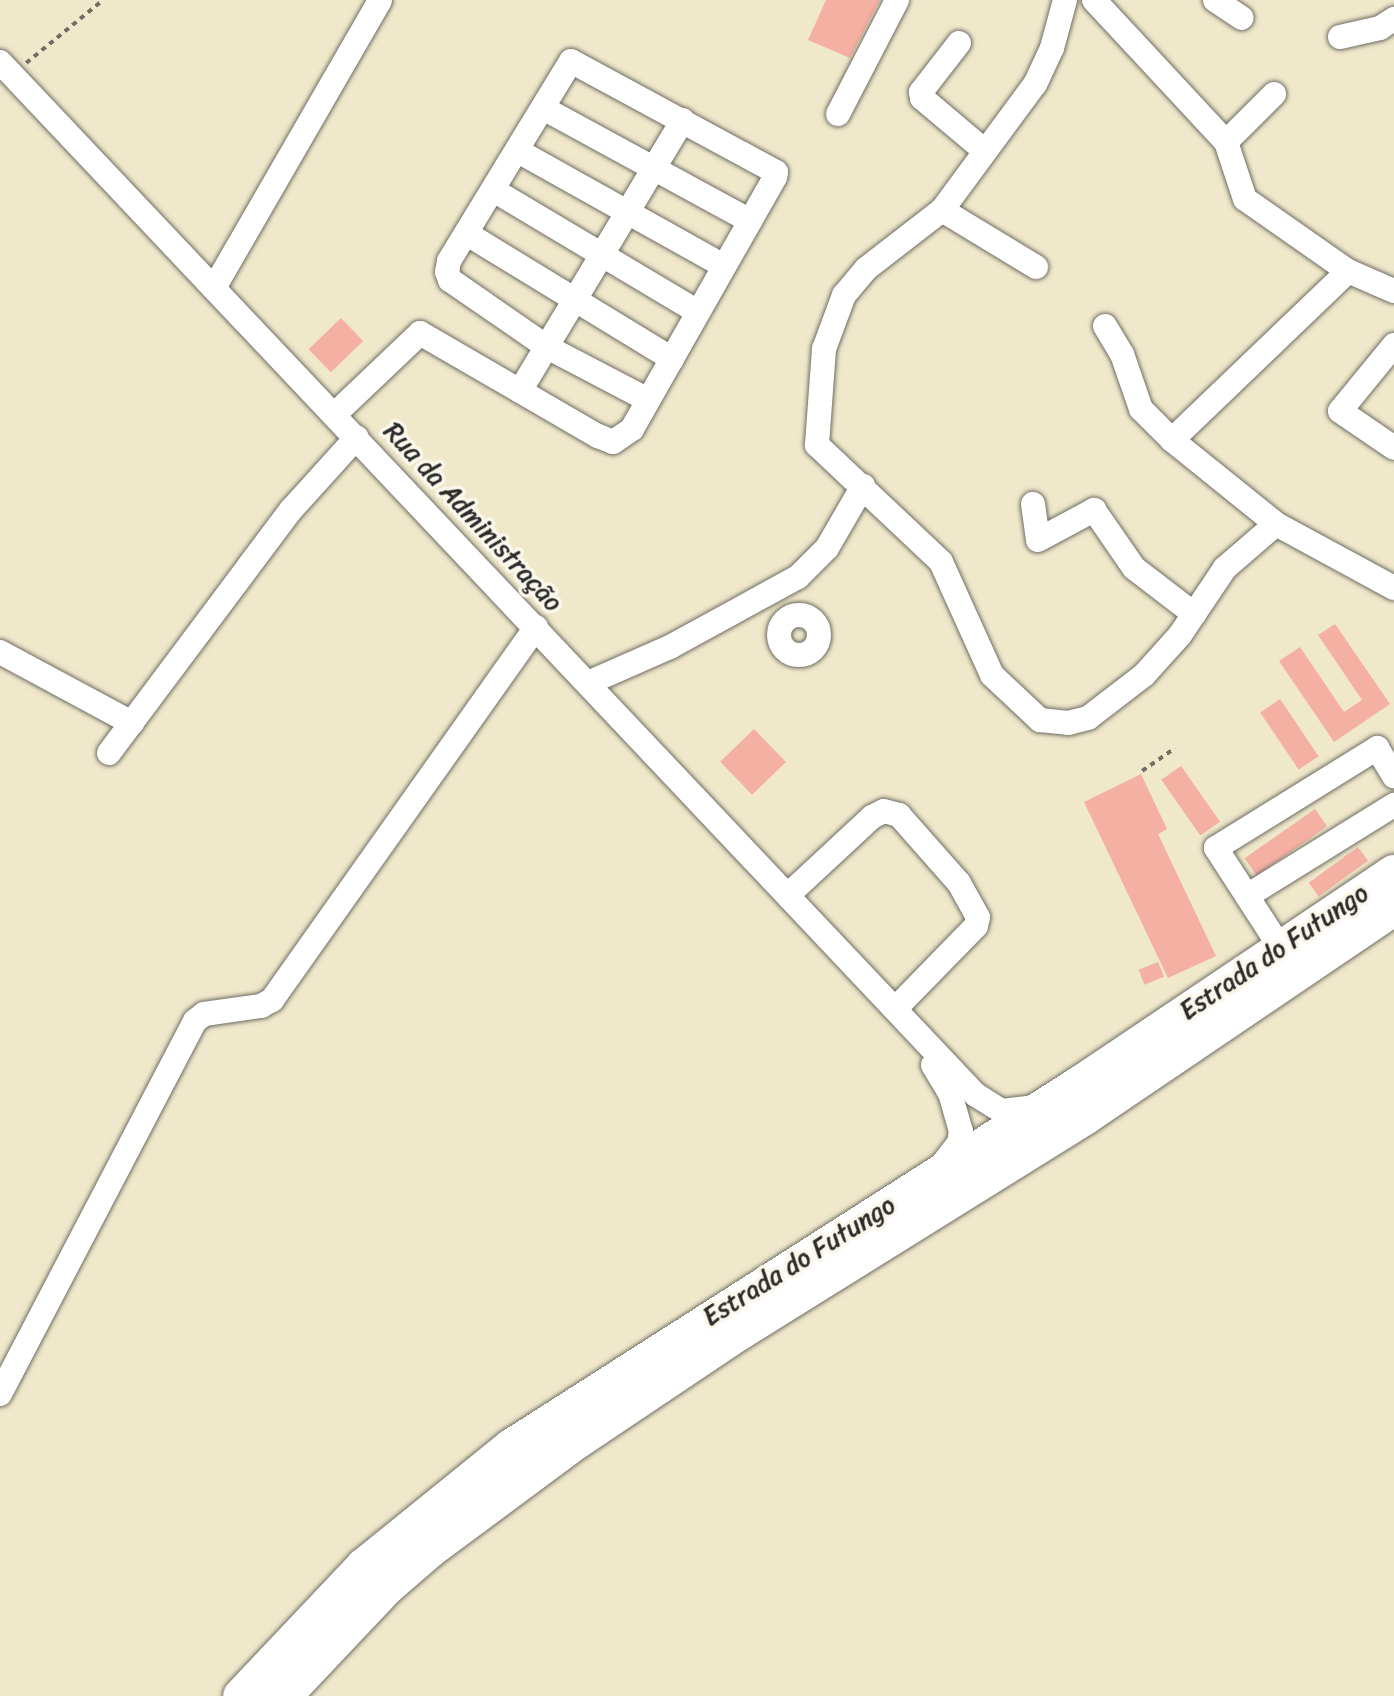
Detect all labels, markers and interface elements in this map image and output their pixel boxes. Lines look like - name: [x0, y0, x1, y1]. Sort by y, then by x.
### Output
- street label: Rua da Administração: [377, 415, 569, 619]
- street label: Estrada do Futungo: [1173, 877, 1375, 1027]
- street label: Estrada do Futungo: [697, 1189, 901, 1333]

